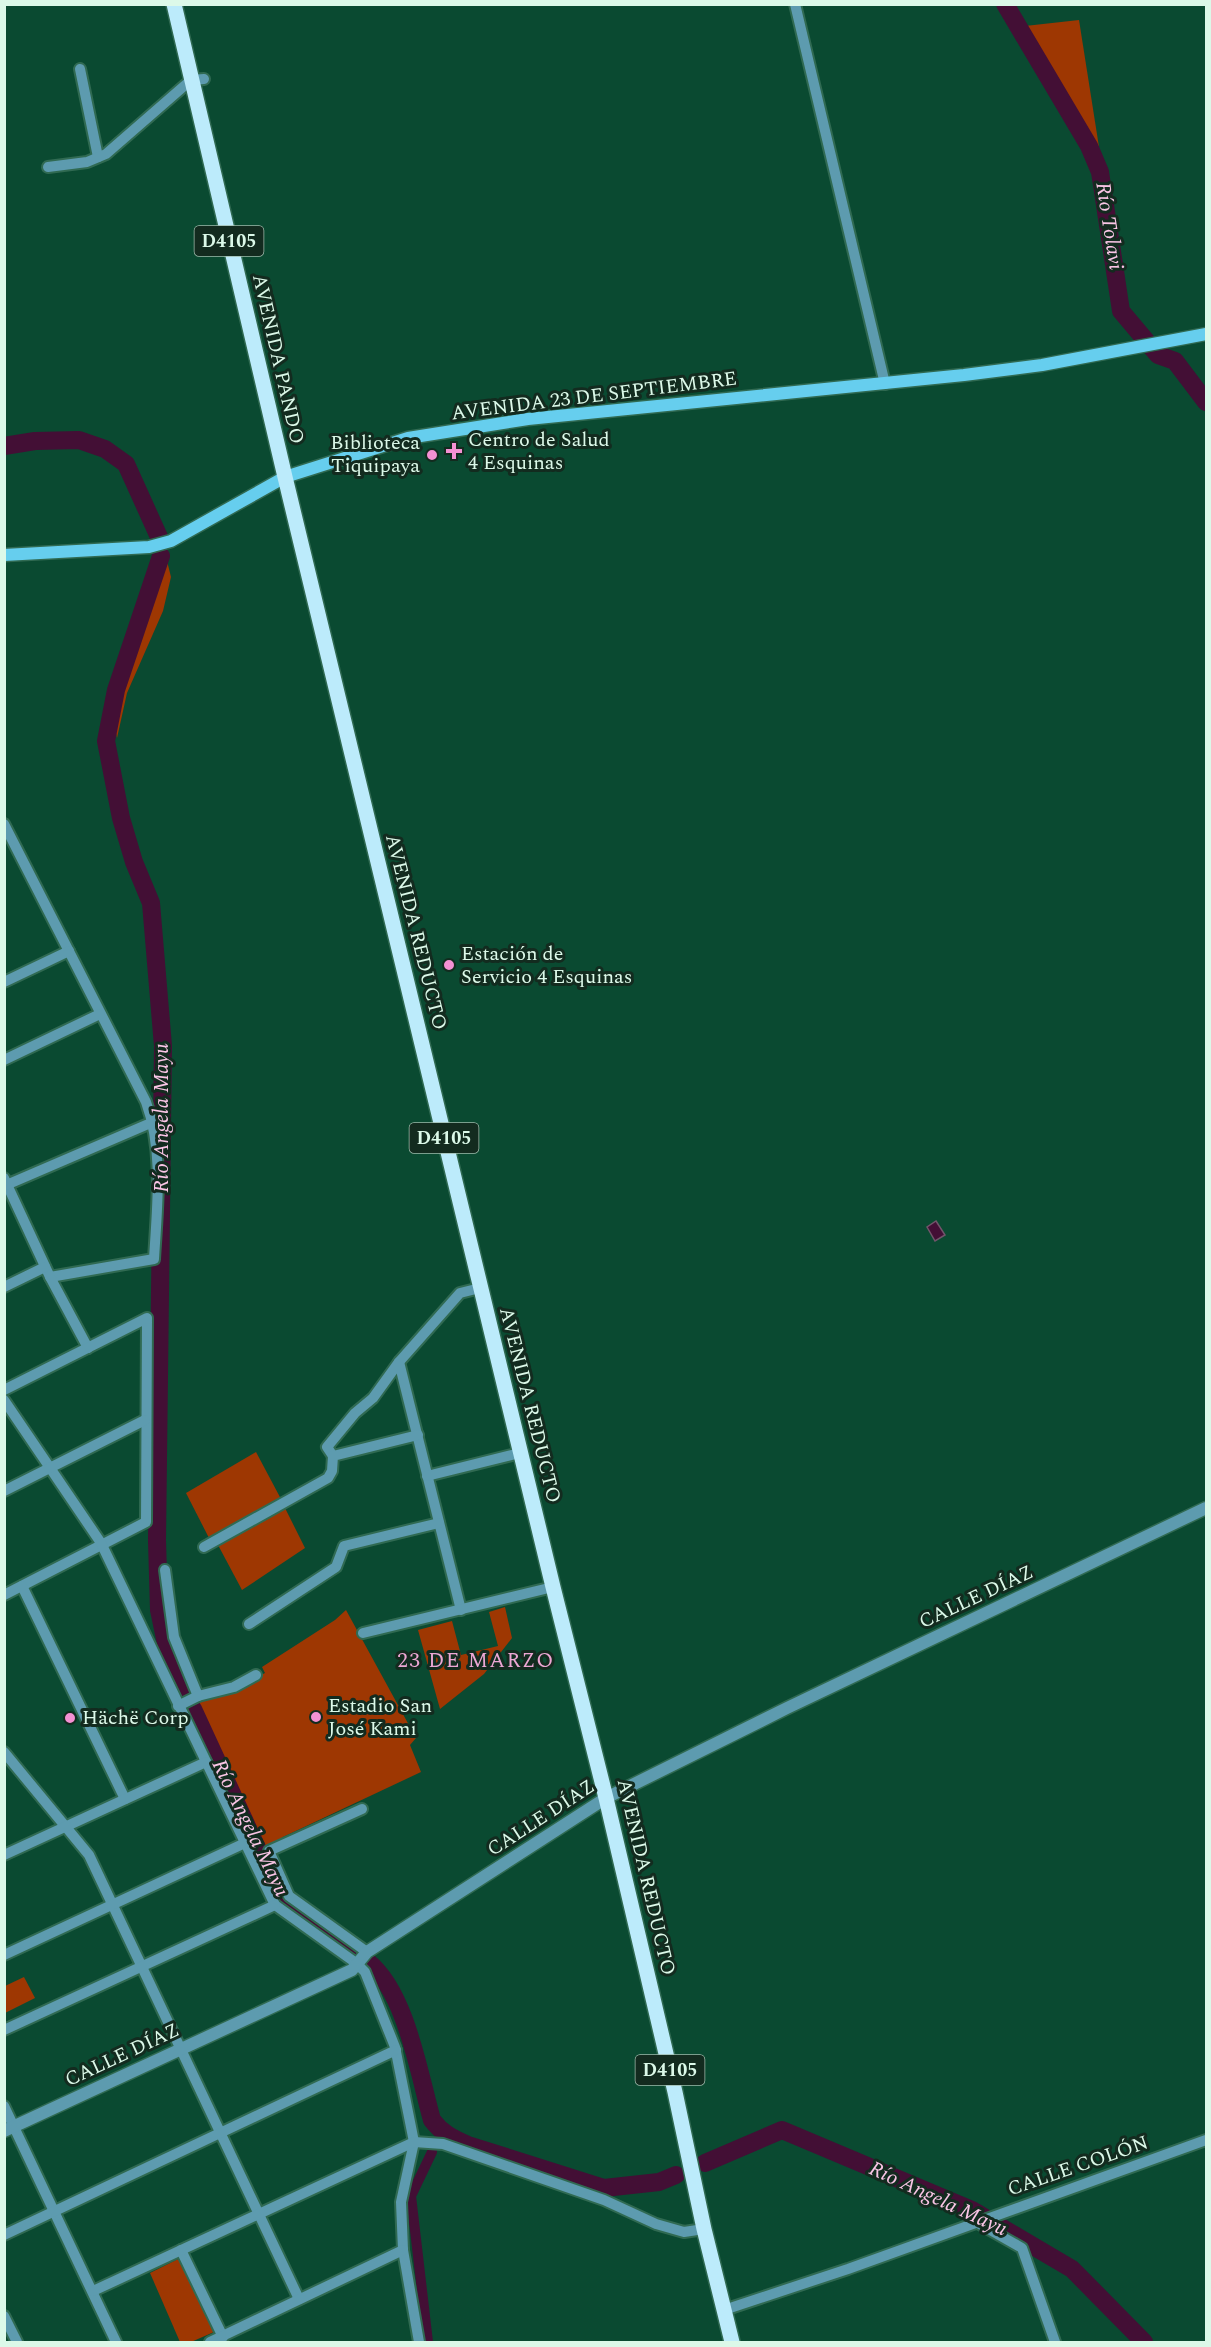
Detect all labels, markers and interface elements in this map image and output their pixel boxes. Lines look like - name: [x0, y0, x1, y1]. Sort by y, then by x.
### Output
- water label: Río Tolavi: [1086, 180, 1132, 272]
- road number: D4105: [194, 226, 264, 256]
- street label: AVENIDA PANDO: [244, 271, 312, 447]
- street label: AVENIDA 23 DE SEPTIEMBRE: [449, 364, 739, 428]
- place label: Centro de Salud 4 Esquinas: [468, 425, 610, 478]
- place label: Biblioteca Tiquipaya: [330, 428, 420, 481]
- marker: Centro de Salud 4 Esquinas: [445, 442, 463, 460]
- marker: Biblioteca Tiquipaya: [425, 448, 439, 462]
- street label: AVENIDA REDUCTO: [377, 831, 455, 1033]
- place label: Estación de Servicio 4 Esquinas: [461, 939, 632, 992]
- marker: Estación de Servicio 4 Esquinas: [442, 958, 456, 972]
- water label: Río Angela Mayu: [146, 1043, 178, 1193]
- road number: D4105: [410, 1123, 478, 1153]
- street label: AVENIDA REDUCTO: [491, 1304, 569, 1506]
- street label: CALLE DÍAZ: [914, 1557, 1038, 1637]
- district label: 23 DE MARZO: [397, 1645, 555, 1677]
- place label: Estadio San José Kami: [328, 1691, 432, 1744]
- place label: Hächë Corp: [82, 1703, 188, 1733]
- marker: Estadio San José Kami: [309, 1710, 323, 1724]
- marker: Hächë Corp: [63, 1711, 77, 1725]
- water label: Río Angela Mayu: [203, 1754, 297, 1902]
- street label: CALLE DÍAZ: [481, 1772, 601, 1864]
- street label: AVENIDA REDUCTO: [609, 1776, 683, 1978]
- street label: CALLE DÍAZ: [60, 2015, 184, 2095]
- road number: D4105: [636, 2055, 704, 2085]
- street label: CALLE COLÓN: [1003, 2128, 1153, 2204]
- water label: Río Angela Mayu: [864, 2153, 1012, 2245]

